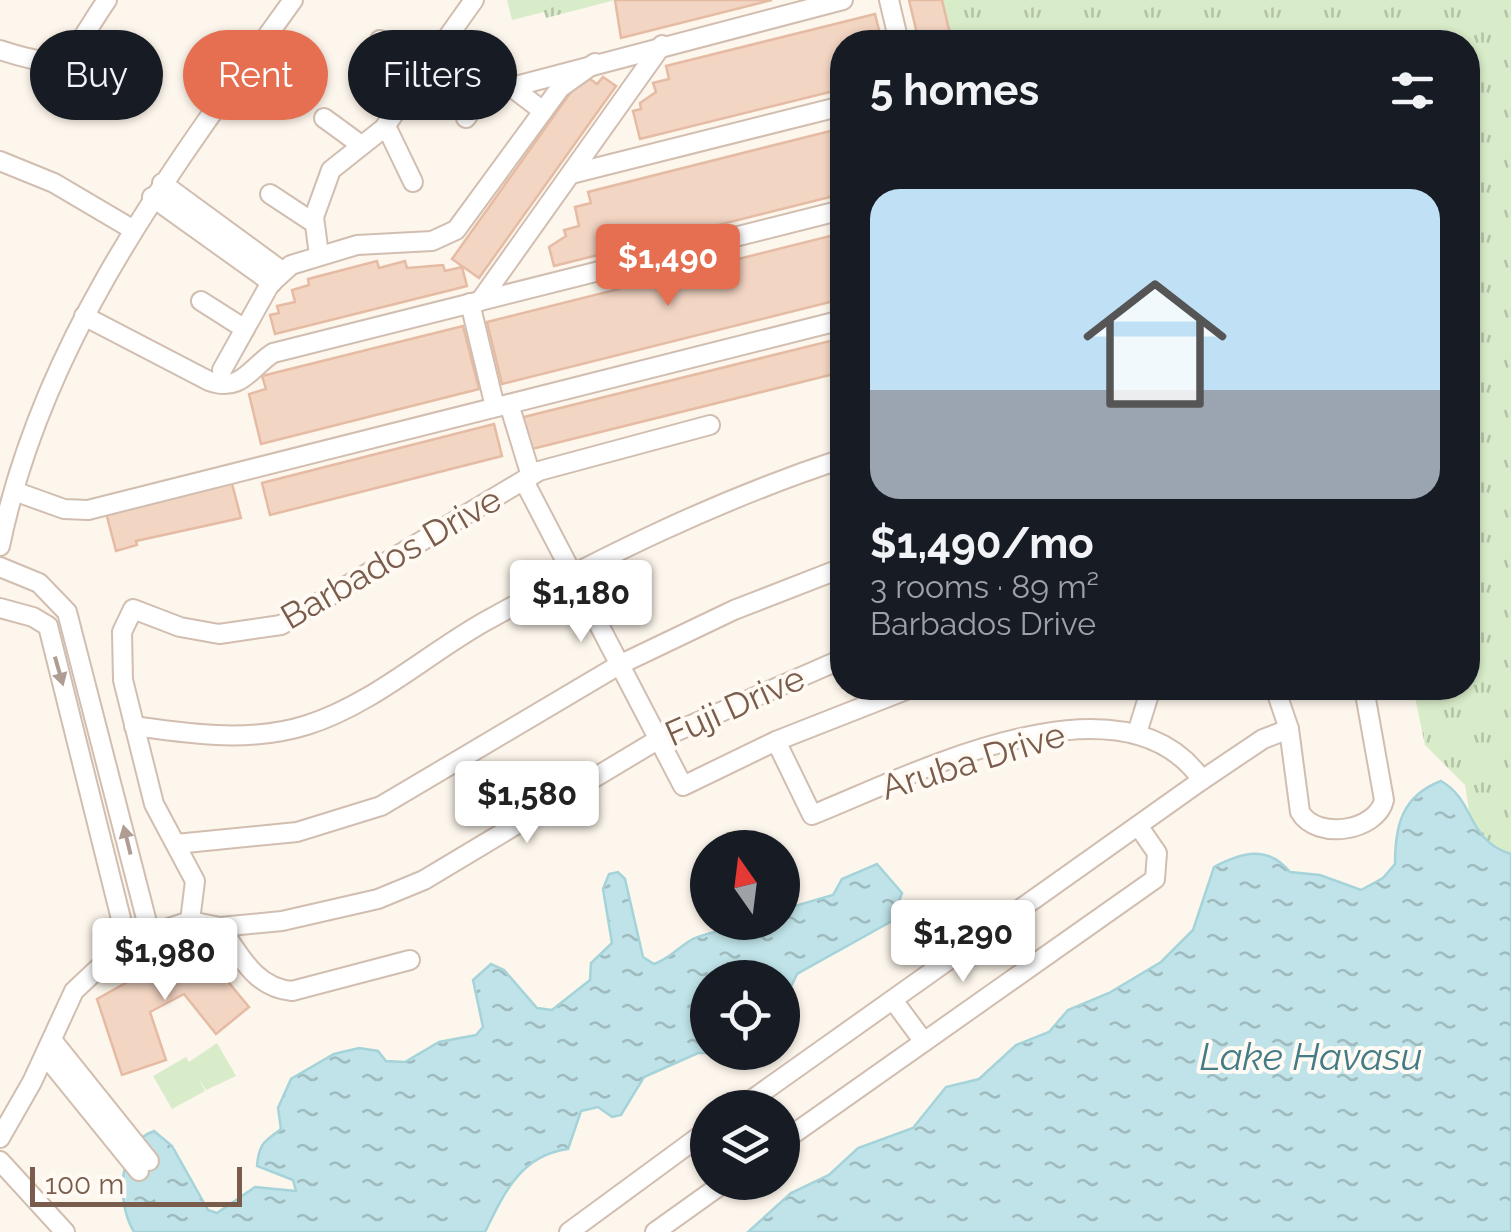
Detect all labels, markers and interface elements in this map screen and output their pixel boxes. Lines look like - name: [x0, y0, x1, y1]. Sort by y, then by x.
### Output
- chip: Buy: [30, 30, 163, 120]
- chip: Rent: [183, 30, 328, 120]
- chip: Filters: [348, 30, 517, 120]
- icon: filters: [1385, 63, 1440, 118]
- text: 5 homes: [870, 66, 1039, 115]
- pin: $1,490: [587, 224, 749, 309]
- text: $1,490: [618, 238, 718, 275]
- icon: home: [1065, 254, 1245, 434]
- street label: Barbados Drive: [273, 478, 508, 637]
- text: $1,490/mo: [870, 519, 1094, 568]
- pin: $1,180: [500, 560, 662, 645]
- text: 3 rooms · 89 m²: [870, 568, 1099, 605]
- text: $1,180: [532, 574, 630, 611]
- text: Barbados Drive: [870, 605, 1096, 642]
- one-way arrow: [52, 656, 67, 686]
- street label: Fuji Drive: [659, 657, 811, 754]
- street label: Aruba Drive: [876, 713, 1070, 808]
- pin: $1,580: [446, 761, 608, 846]
- text: $1,580: [477, 775, 577, 812]
- one-way arrow: [118, 824, 134, 855]
- north arrow: [690, 830, 800, 940]
- map controls: [690, 830, 800, 1200]
- pin: $1,290: [882, 900, 1044, 985]
- text: $1,290: [913, 914, 1013, 951]
- pin: $1,980: [84, 918, 246, 1003]
- text: $1,980: [114, 932, 216, 969]
- button: locate: [690, 960, 800, 1070]
- water label: Lake Havasu: [1200, 1034, 1422, 1079]
- button: layers: [690, 1090, 800, 1200]
- scale bar: [30, 1162, 242, 1206]
- text: 100 m: [45, 1168, 124, 1201]

